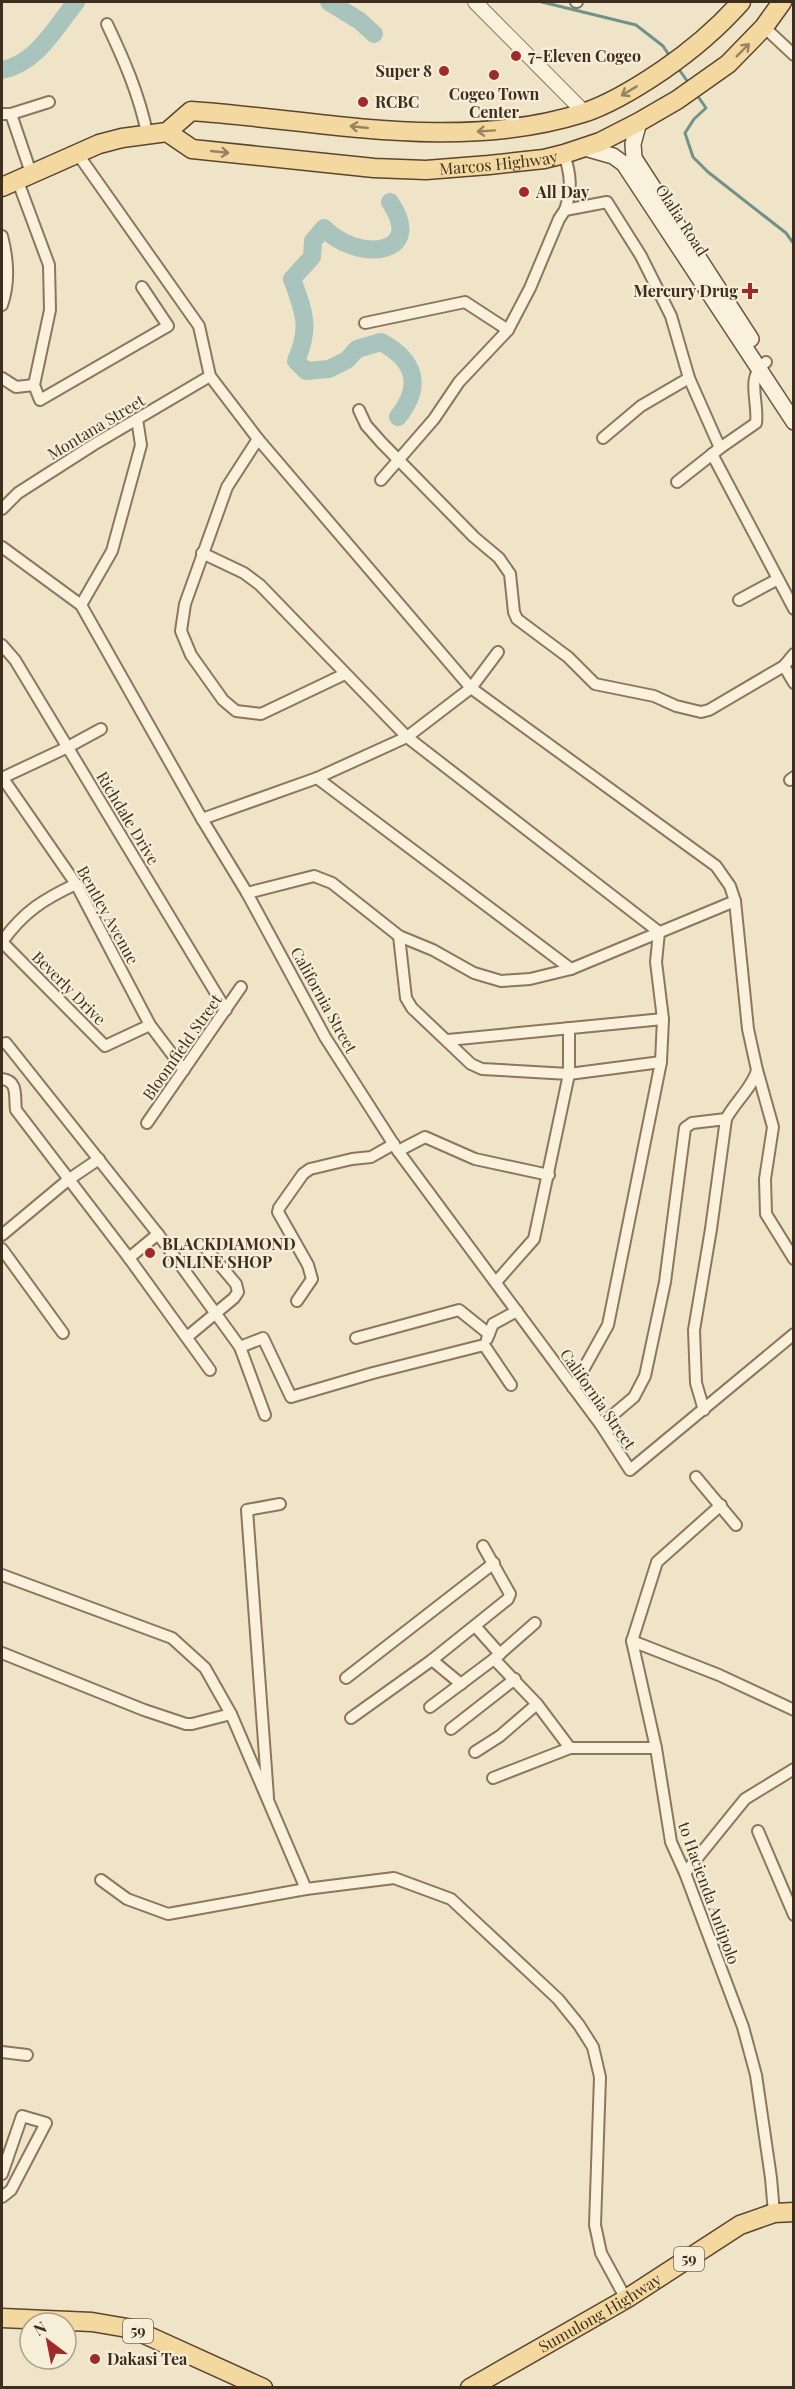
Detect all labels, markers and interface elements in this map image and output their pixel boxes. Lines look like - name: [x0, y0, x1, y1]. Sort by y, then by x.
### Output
- one-way arrow: [736, 43, 751, 57]
- place label: 7-Eleven Cogeo: [528, 45, 641, 66]
- marker: 7-Eleven Cogeo: [509, 49, 523, 63]
- place label: Super 8: [376, 60, 432, 81]
- marker: Super 8: [437, 64, 451, 78]
- marker: Cogeo Town Center: [487, 68, 501, 82]
- place label: Cogeo Town Center: [449, 83, 540, 122]
- one-way arrow: [621, 85, 638, 97]
- place label: RCBC: [375, 91, 419, 112]
- marker: RCBC: [356, 95, 370, 109]
- one-way arrow: [349, 121, 369, 132]
- one-way arrow: [476, 125, 496, 136]
- street label: Marcos Highway: [438, 145, 560, 179]
- one-way arrow: [209, 147, 229, 158]
- street label: Olalia Road: [651, 180, 713, 260]
- place label: All Day: [535, 181, 590, 202]
- marker: All Day: [517, 185, 531, 199]
- place label: Mercury Drug: [633, 280, 738, 301]
- marker: Mercury Drug: [743, 284, 757, 298]
- street label: Montana Street: [43, 389, 149, 464]
- street label: Richdale Drive: [92, 767, 165, 868]
- street label: Bentley Avenue: [73, 862, 144, 968]
- street label: California Street: [287, 943, 362, 1057]
- street label: Beverly Drive: [28, 946, 111, 1029]
- street label: Bloomfield Street: [137, 989, 226, 1104]
- place label: BLACKDIAMOND ONLINE SHOP: [162, 1233, 296, 1272]
- marker: BLACKDIAMOND ONLINE SHOP: [143, 1246, 157, 1260]
- street label: California Street: [556, 1344, 641, 1453]
- street label: to Hacienda Antipolo: [674, 1819, 745, 1967]
- road number: 59: [674, 2247, 704, 2271]
- street label: Sumulong Highway: [534, 2268, 665, 2357]
- north arrow: [18, 2311, 78, 2371]
- text: N: [29, 2316, 51, 2340]
- road number: 59: [123, 2319, 153, 2343]
- place label: Dakasi Tea: [107, 2348, 188, 2369]
- marker: Dakasi Tea: [88, 2352, 102, 2366]

